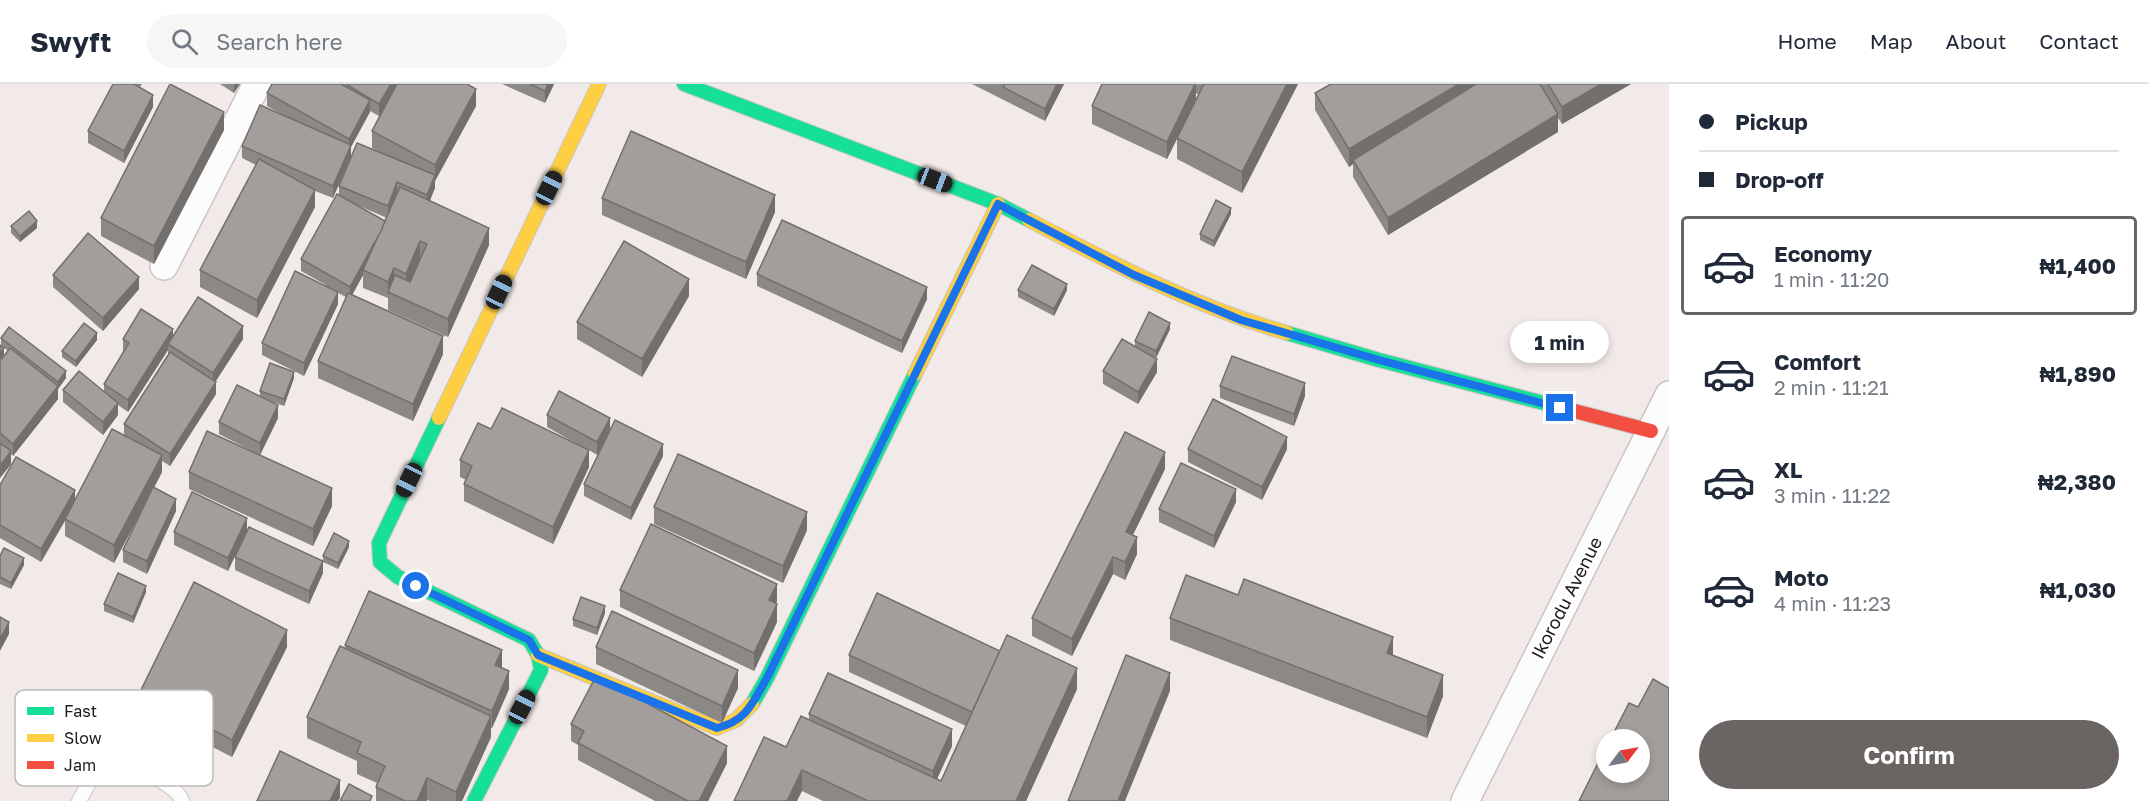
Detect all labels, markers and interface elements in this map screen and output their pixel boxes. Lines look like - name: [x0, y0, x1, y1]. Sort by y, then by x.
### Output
- search box: [147, 14, 567, 68]
- text: Swyft: [30, 25, 111, 58]
- icon: search: [168, 25, 201, 58]
- text: Search here: [216, 28, 342, 55]
- text: Home: [1777, 28, 1837, 54]
- text: Map: [1870, 28, 1913, 54]
- text: About: [1946, 28, 2006, 54]
- text: Contact: [2039, 28, 2119, 54]
- text: Pickup: [1735, 108, 1808, 135]
- car: [915, 165, 955, 195]
- text: Drop-off: [1735, 166, 1824, 193]
- car: [533, 168, 565, 208]
- icon: car: [1702, 239, 1756, 293]
- text: Economy: [1774, 240, 1872, 267]
- text: ₦1,400: [2039, 252, 2116, 279]
- text: 1 min · 11:20: [1774, 267, 1889, 291]
- car: [483, 272, 515, 312]
- callout: 1 min: [1510, 321, 1610, 363]
- text: 1 min: [1534, 330, 1585, 354]
- icon: car: [1702, 347, 1756, 401]
- text: Comfort: [1774, 348, 1861, 375]
- text: ₦1,890: [2039, 360, 2116, 387]
- text: 2 min · 11:21: [1774, 375, 1889, 399]
- route end: [1546, 394, 1573, 421]
- icon: car: [1702, 455, 1756, 509]
- text: XL: [1774, 456, 1802, 483]
- car: [393, 460, 425, 500]
- text: ₦2,380: [2038, 468, 2116, 495]
- text: 3 min · 11:22: [1774, 483, 1891, 507]
- street label: Ikorodu Avenue: [1526, 533, 1606, 662]
- icon: car: [1702, 563, 1756, 617]
- text: Moto: [1774, 564, 1829, 591]
- route start: [402, 572, 429, 599]
- text: ₦1,030: [2040, 576, 2116, 603]
- text: 4 min · 11:23: [1774, 591, 1891, 615]
- car: [506, 687, 538, 727]
- legend: [15, 690, 213, 786]
- text: Fast: [64, 701, 97, 721]
- button: Confirm: [1699, 720, 2119, 789]
- text: Slow: [64, 728, 102, 748]
- north arrow: [1596, 729, 1650, 783]
- map controls: [1596, 729, 1650, 783]
- text: Jam: [64, 755, 96, 775]

